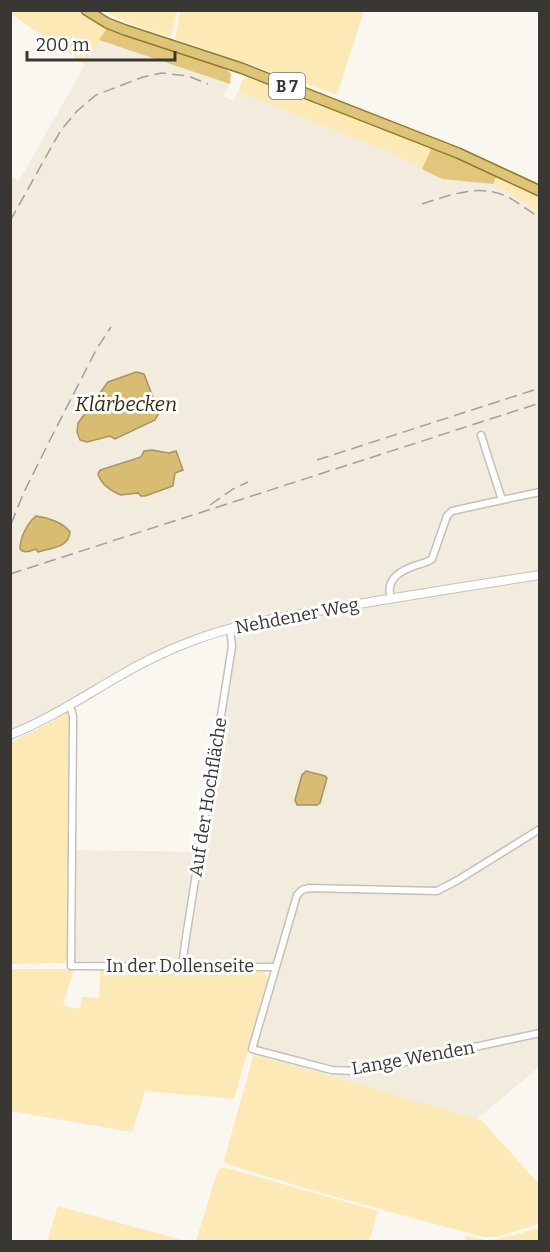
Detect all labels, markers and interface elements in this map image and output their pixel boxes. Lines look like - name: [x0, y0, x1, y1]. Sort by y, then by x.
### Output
- scale bar: [27, 24, 176, 62]
- text: 200 m: [36, 34, 90, 56]
- road number: B 7: [269, 73, 305, 99]
- water label: Klärbecken: [75, 392, 177, 416]
- street label: Nehdener Weg: [233, 593, 361, 639]
- street label: Auf der Hochfläche: [185, 716, 231, 878]
- street label: In der Dollenseite: [106, 955, 254, 977]
- street label: Lange Wenden: [350, 1036, 477, 1080]

